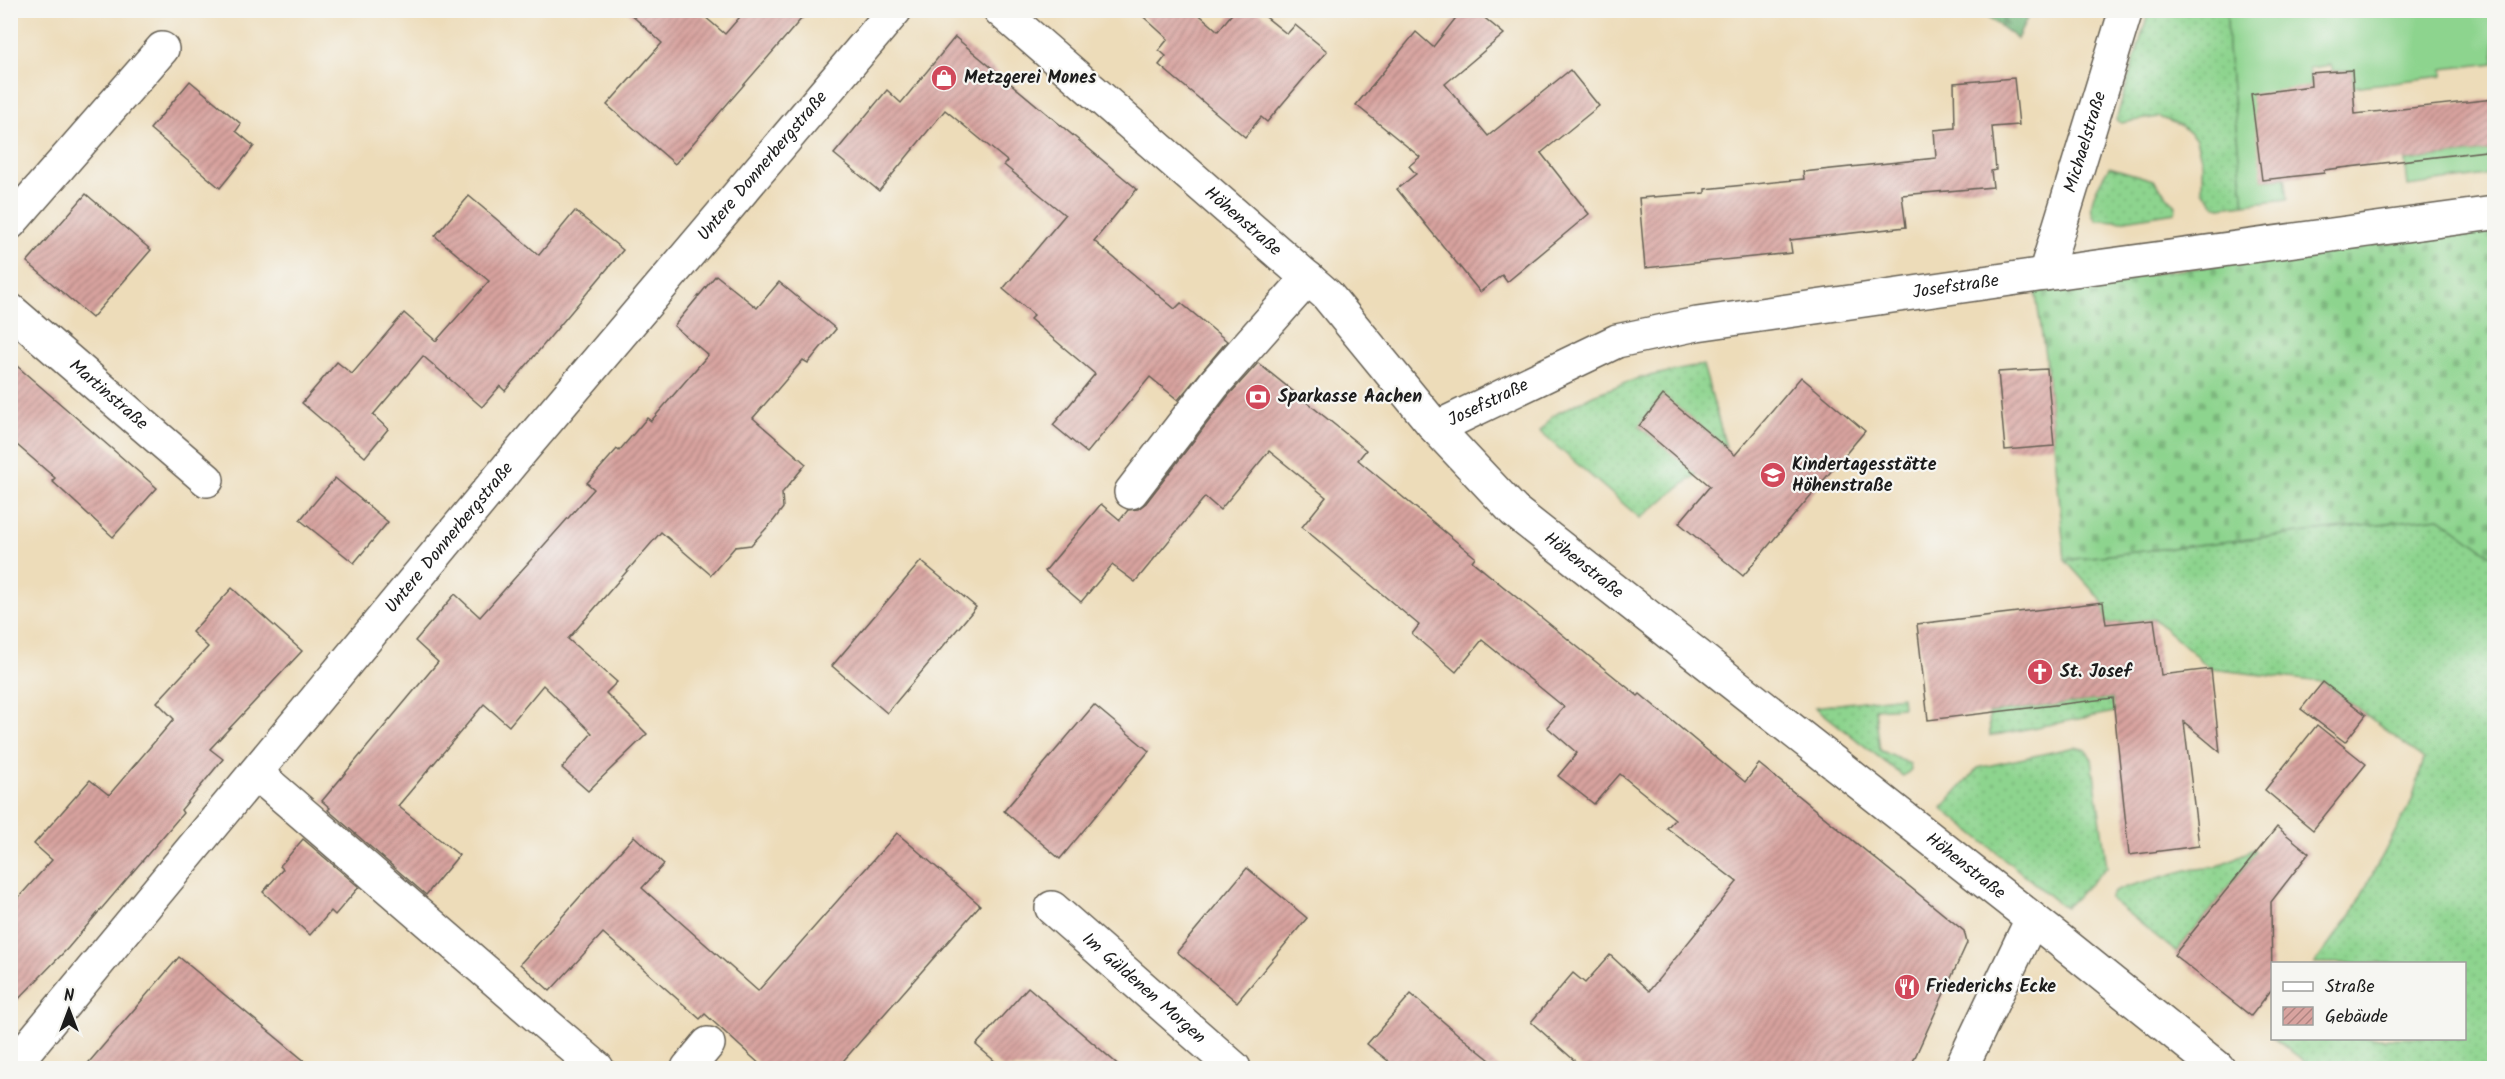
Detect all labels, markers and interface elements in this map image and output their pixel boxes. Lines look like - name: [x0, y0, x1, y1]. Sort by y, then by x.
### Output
- shop icon: Metzgerei Mones: [929, 63, 959, 93]
- place label: Metzgerei Mones: [964, 64, 1097, 93]
- street label: Untere Donnerbergstraße: [690, 84, 835, 248]
- street label: Michaelstraße: [2056, 88, 2115, 196]
- street label: Höhenstraße: [1197, 179, 1288, 264]
- street label: Josefstraße: [1911, 266, 2001, 307]
- street label: Martinstraße: [62, 352, 155, 438]
- street label: Josefstraße: [1443, 371, 1534, 435]
- bank icon: Sparkasse Aachen: [1243, 382, 1273, 412]
- place label: Sparkasse Aachen: [1278, 383, 1422, 412]
- place label: Kindertagesstätte Höhenstraße: [1792, 451, 1937, 501]
- street label: Untere Donnerbergstraße: [378, 456, 521, 620]
- school or university icon: Kindertagesstätte Höhenstraße: [1758, 460, 1788, 490]
- street label: Höhenstraße: [1537, 525, 1630, 606]
- church icon: St. Josef: [2025, 657, 2055, 687]
- place label: St. Josef: [2060, 658, 2133, 687]
- street label: Höhenstraße: [1919, 825, 2012, 907]
- street label: Im Güldenen Morgen: [1075, 926, 1212, 1051]
- legend: [2271, 962, 2466, 1040]
- restaurant icon: Friederichs Ecke: [1892, 972, 1922, 1002]
- place label: Friederichs Ecke: [1926, 973, 2056, 1002]
- text: Straße: [2325, 973, 2375, 1002]
- north arrow: [39, 980, 99, 1040]
- text: N: [64, 984, 74, 1009]
- text: Gebäude: [2325, 1003, 2388, 1032]

